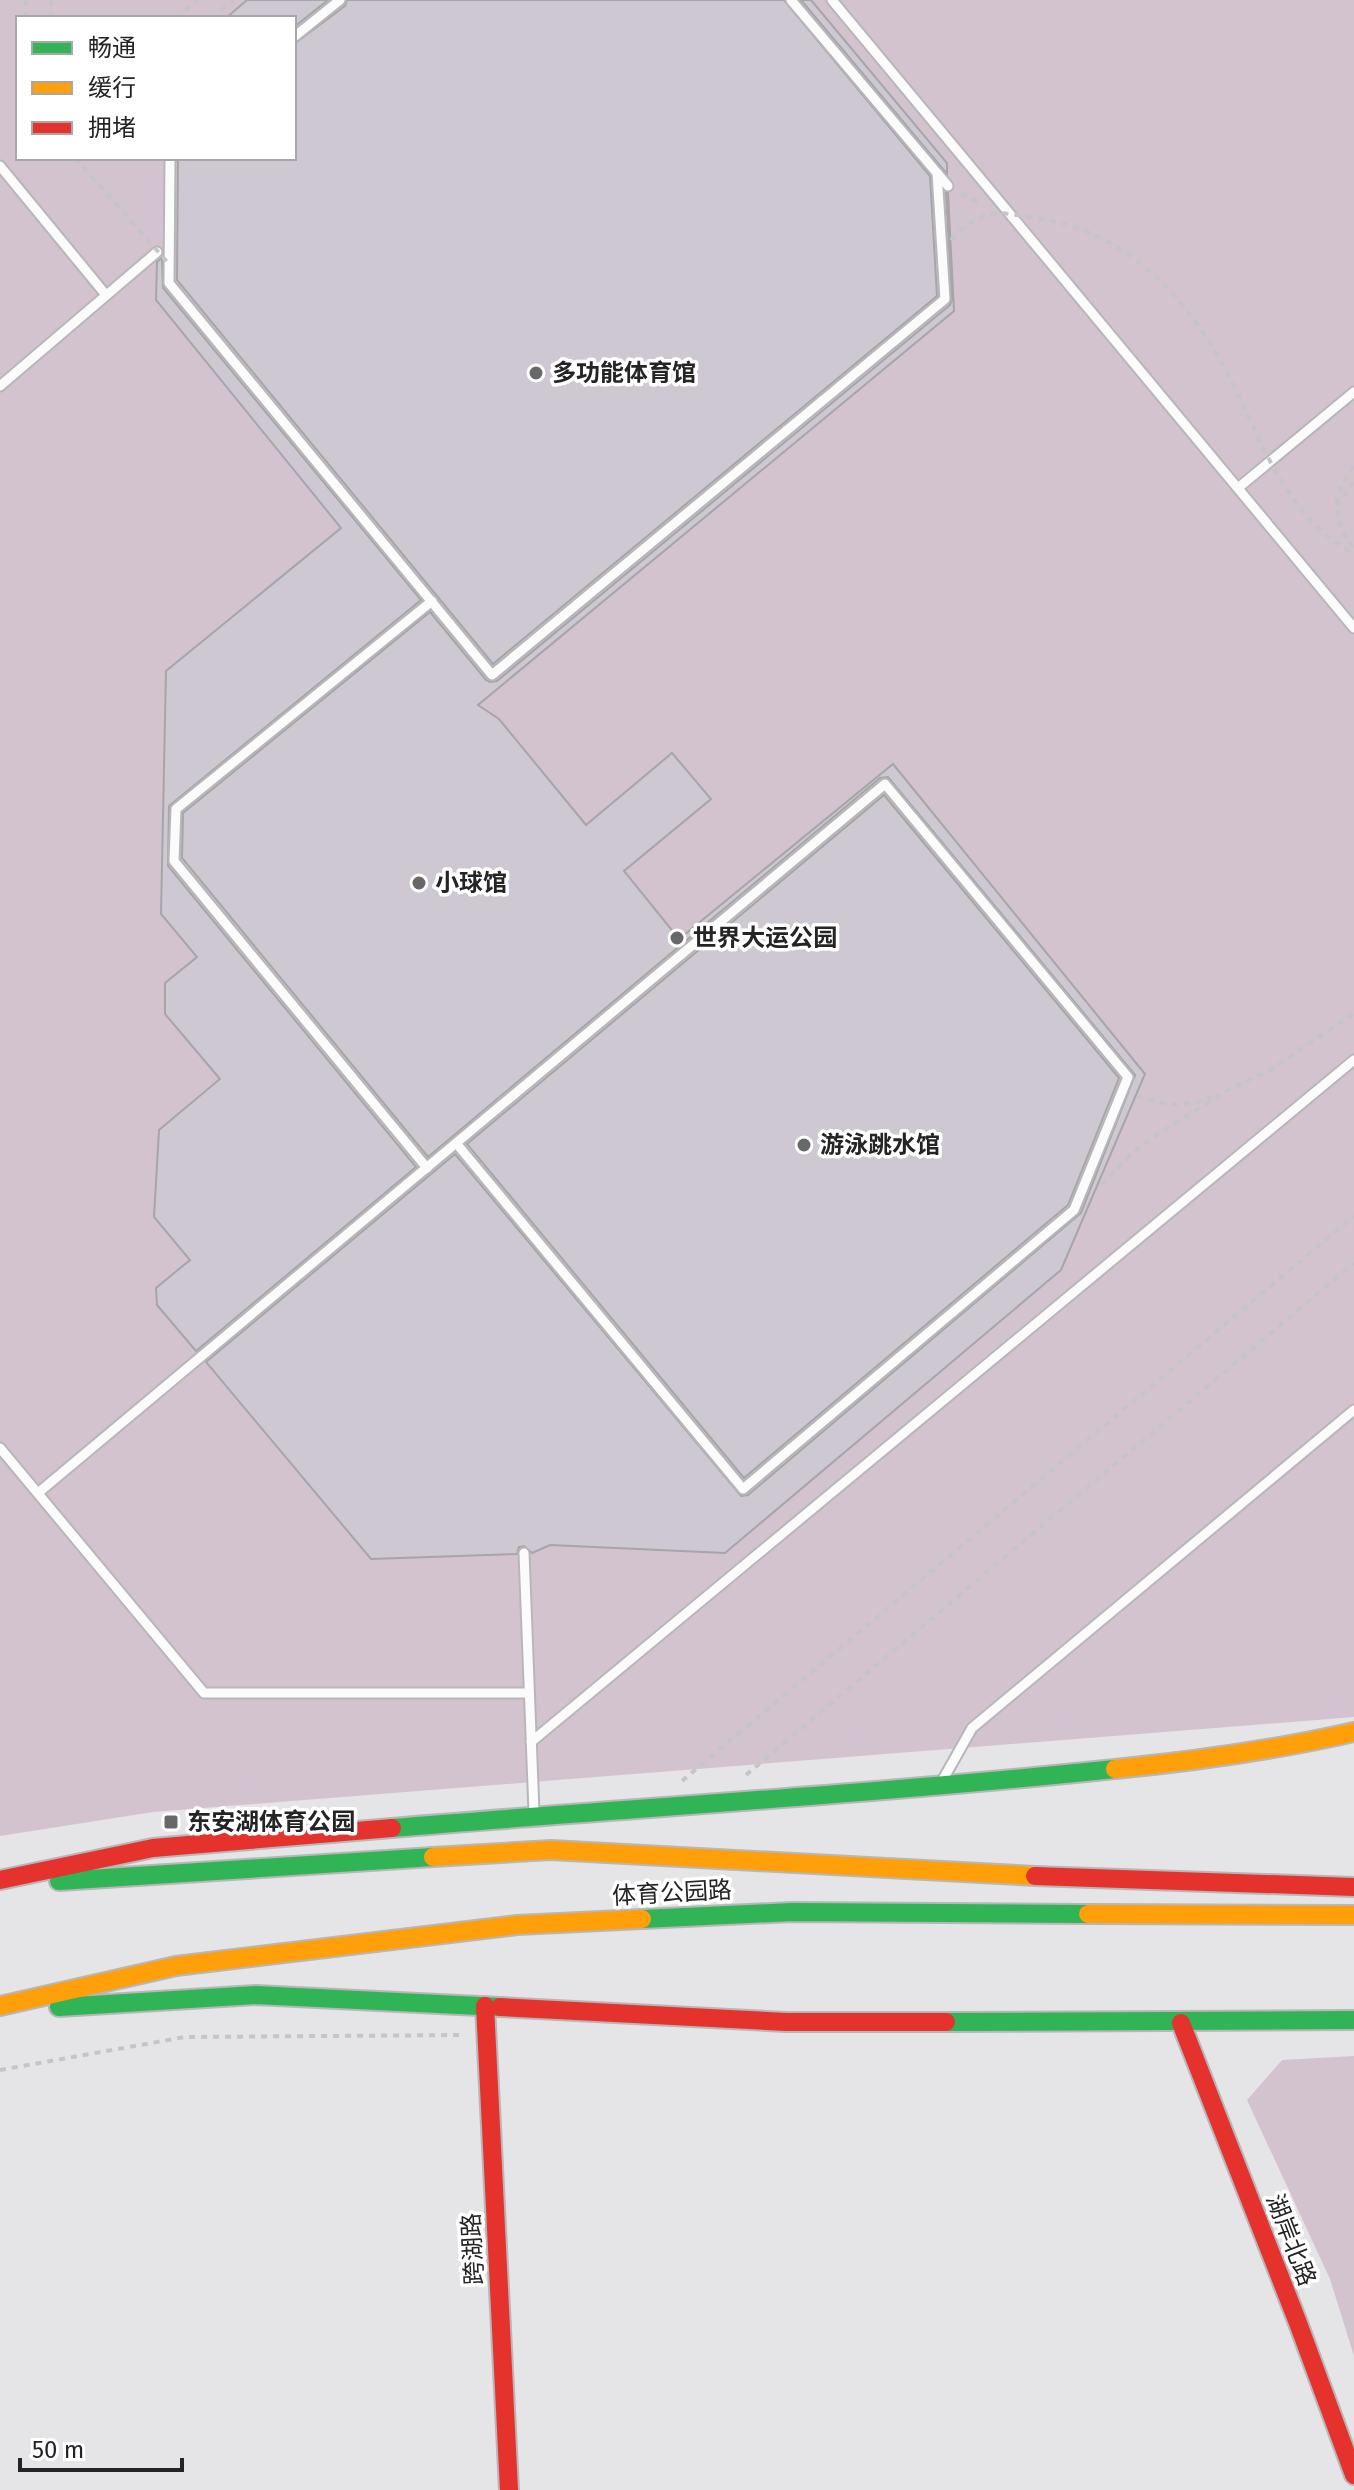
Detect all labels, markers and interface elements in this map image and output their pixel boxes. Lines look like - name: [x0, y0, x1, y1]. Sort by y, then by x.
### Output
- legend: [16, 16, 296, 160]
- text: 畅通: [88, 34, 136, 62]
- text: 缓行: [88, 74, 136, 102]
- text: 拥堵: [88, 114, 136, 142]
- place label: 多功能体育馆: [552, 359, 696, 387]
- marker: 多功能体育馆: [527, 364, 545, 382]
- place label: 小球馆: [435, 869, 507, 897]
- marker: 小球馆: [410, 874, 428, 892]
- place label: 世界大运公园: [693, 924, 837, 952]
- marker: 世界大运公园: [668, 929, 686, 947]
- place label: 游泳跳水馆: [820, 1131, 940, 1159]
- marker: 游泳跳水馆: [795, 1136, 813, 1154]
- place label: 东安湖体育公园: [187, 1808, 355, 1836]
- marker: 东安湖体育公园: [162, 1813, 180, 1831]
- street label: 体育公园路: [611, 1876, 733, 1910]
- street label: 湖岸北路: [1261, 2190, 1321, 2290]
- street label: 跨湖路: [457, 2212, 489, 2286]
- scale bar: [20, 2422, 182, 2472]
- text: 50 m: [32, 2436, 84, 2464]

